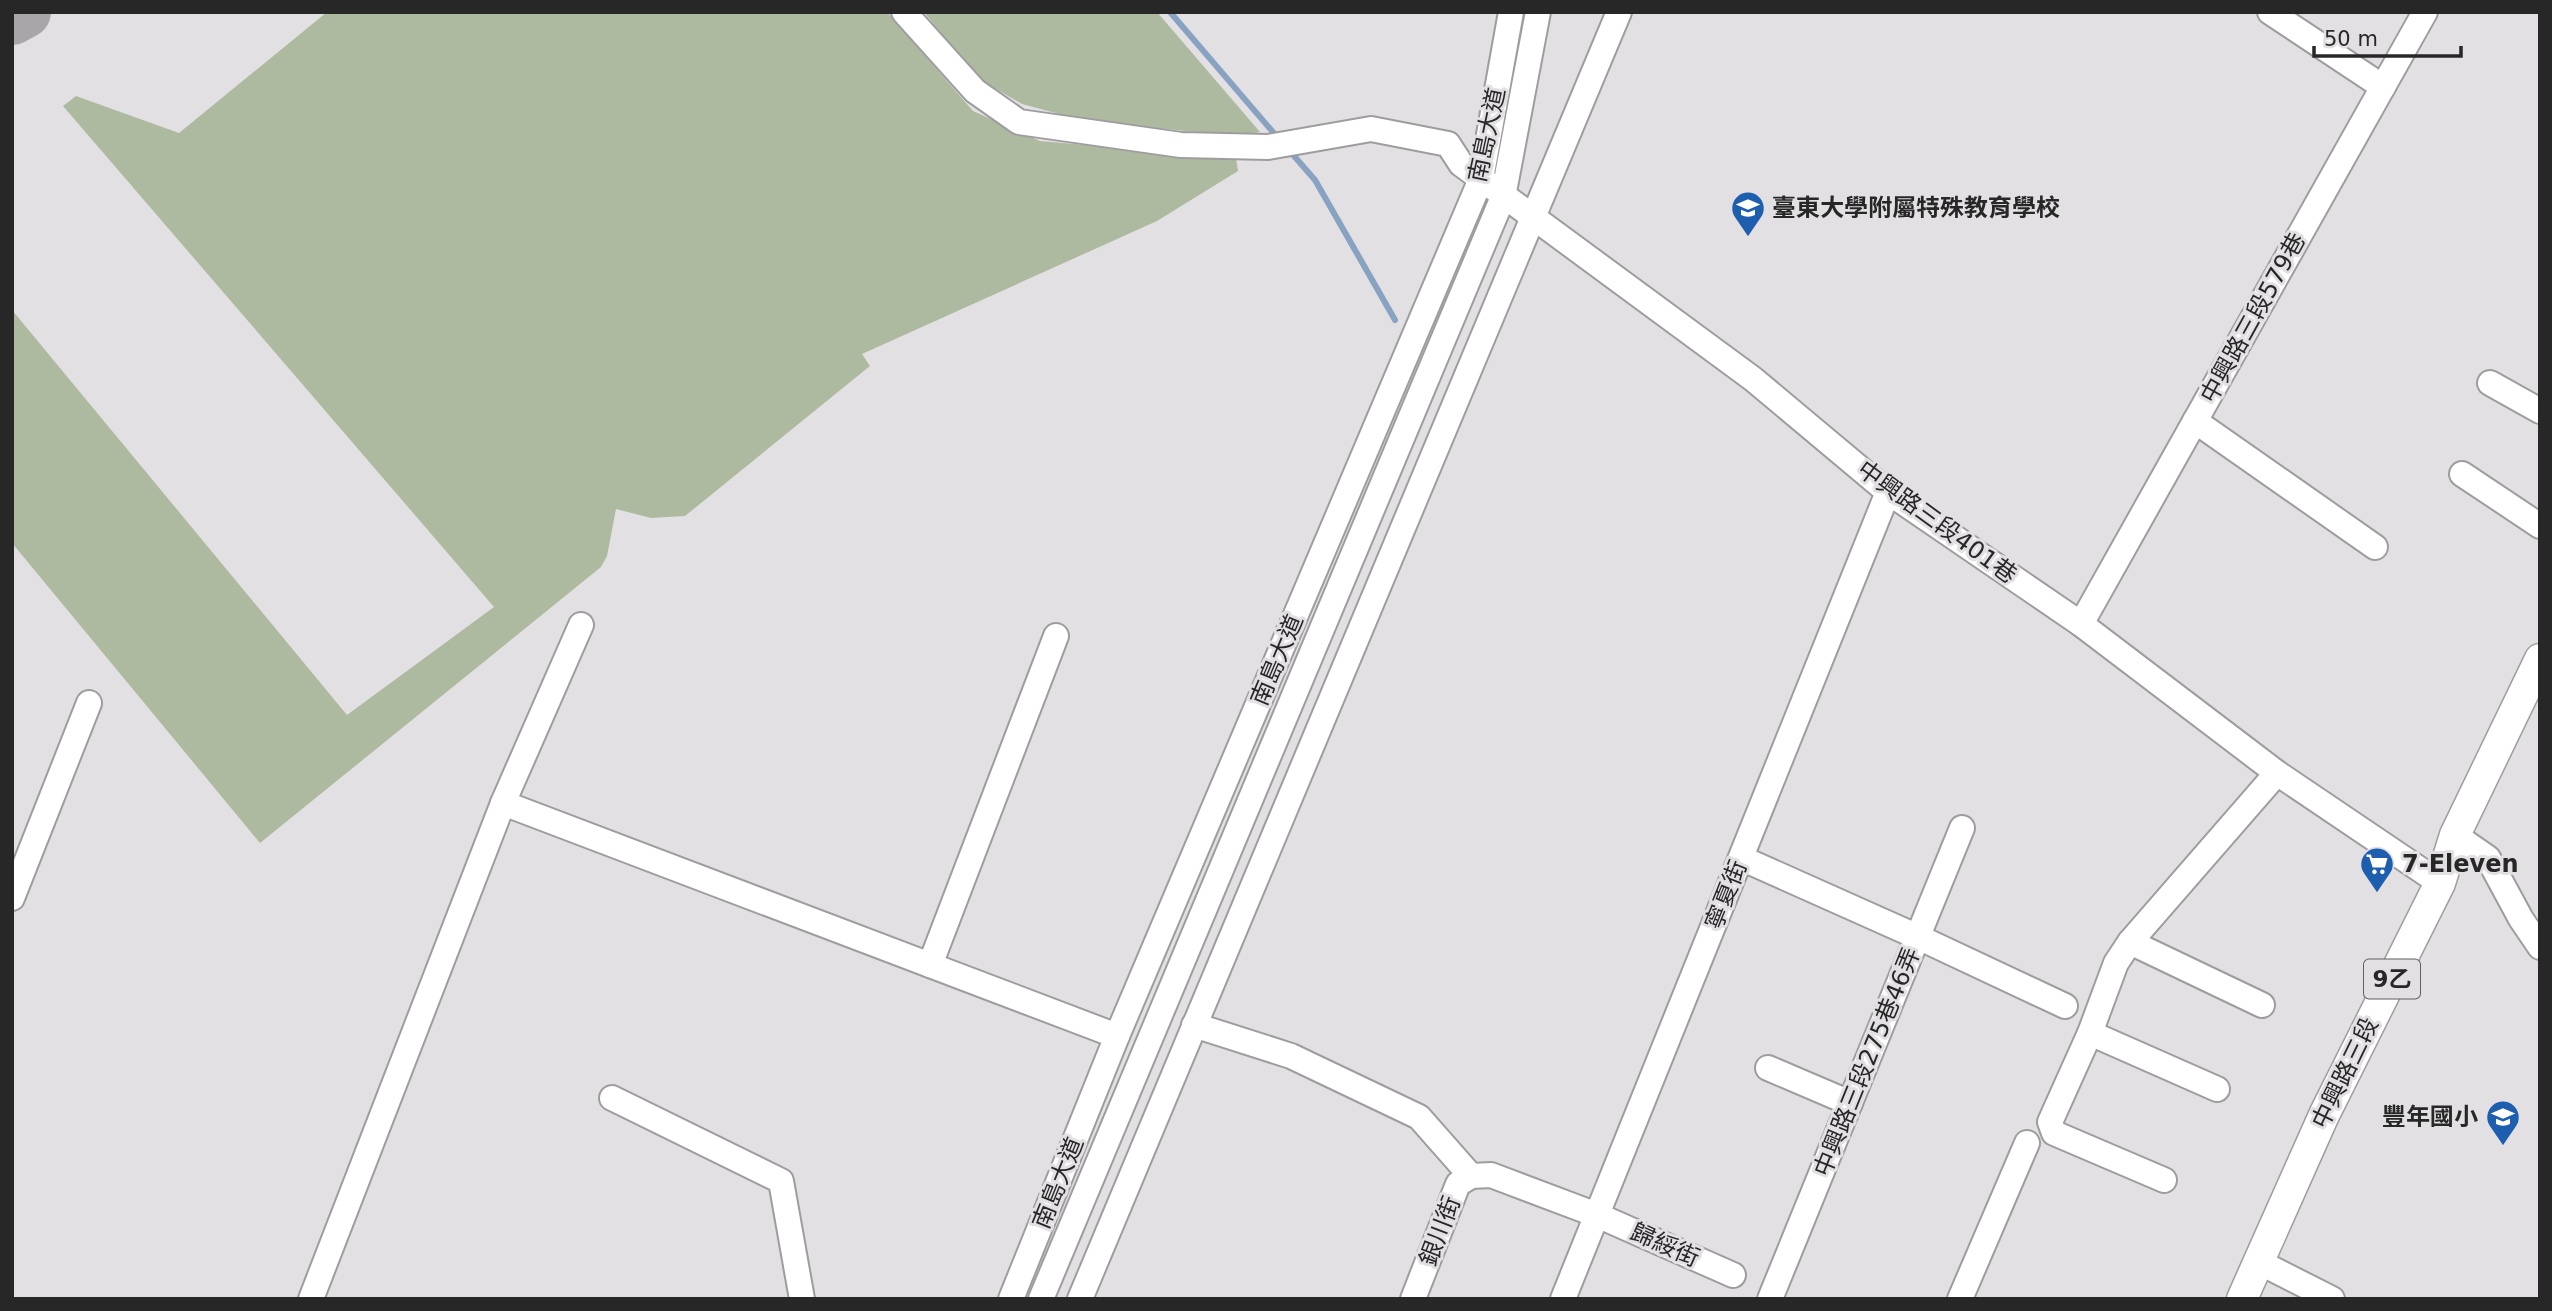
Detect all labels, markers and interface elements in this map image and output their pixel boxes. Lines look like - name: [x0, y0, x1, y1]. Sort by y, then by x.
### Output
- scale bar: [2314, 14, 2461, 58]
- text: 50 m: [2324, 27, 2378, 51]
- street label: 南島大道: [1463, 85, 1511, 185]
- school or university icon: 臺東大學附屬特殊教育學校: [1729, 189, 1767, 238]
- place label: 臺東大學附屬特殊教育學校: [1772, 194, 2060, 222]
- street label: 中興路三段579巷: [2195, 228, 2311, 408]
- street label: 中興路三段401巷: [1852, 455, 2022, 589]
- street label: 南島大道: [1245, 610, 1309, 710]
- supermarket icon: 7-Eleven: [2358, 845, 2396, 894]
- place label: 7-Eleven: [2402, 850, 2519, 878]
- street label: 寧夏街: [1700, 856, 1752, 934]
- street label: 中興路三段275巷46弄: [1808, 943, 1926, 1181]
- road number: 9乙: [2364, 960, 2420, 998]
- street label: 中興路三段: [2306, 1013, 2384, 1133]
- school or university icon: 豐年國小: [2484, 1098, 2522, 1147]
- place label: 豐年國小: [2382, 1103, 2478, 1131]
- street label: 南島大道: [1027, 1133, 1089, 1233]
- street label: 銀川街: [1414, 1192, 1466, 1270]
- street label: 歸綏街: [1626, 1218, 1704, 1272]

